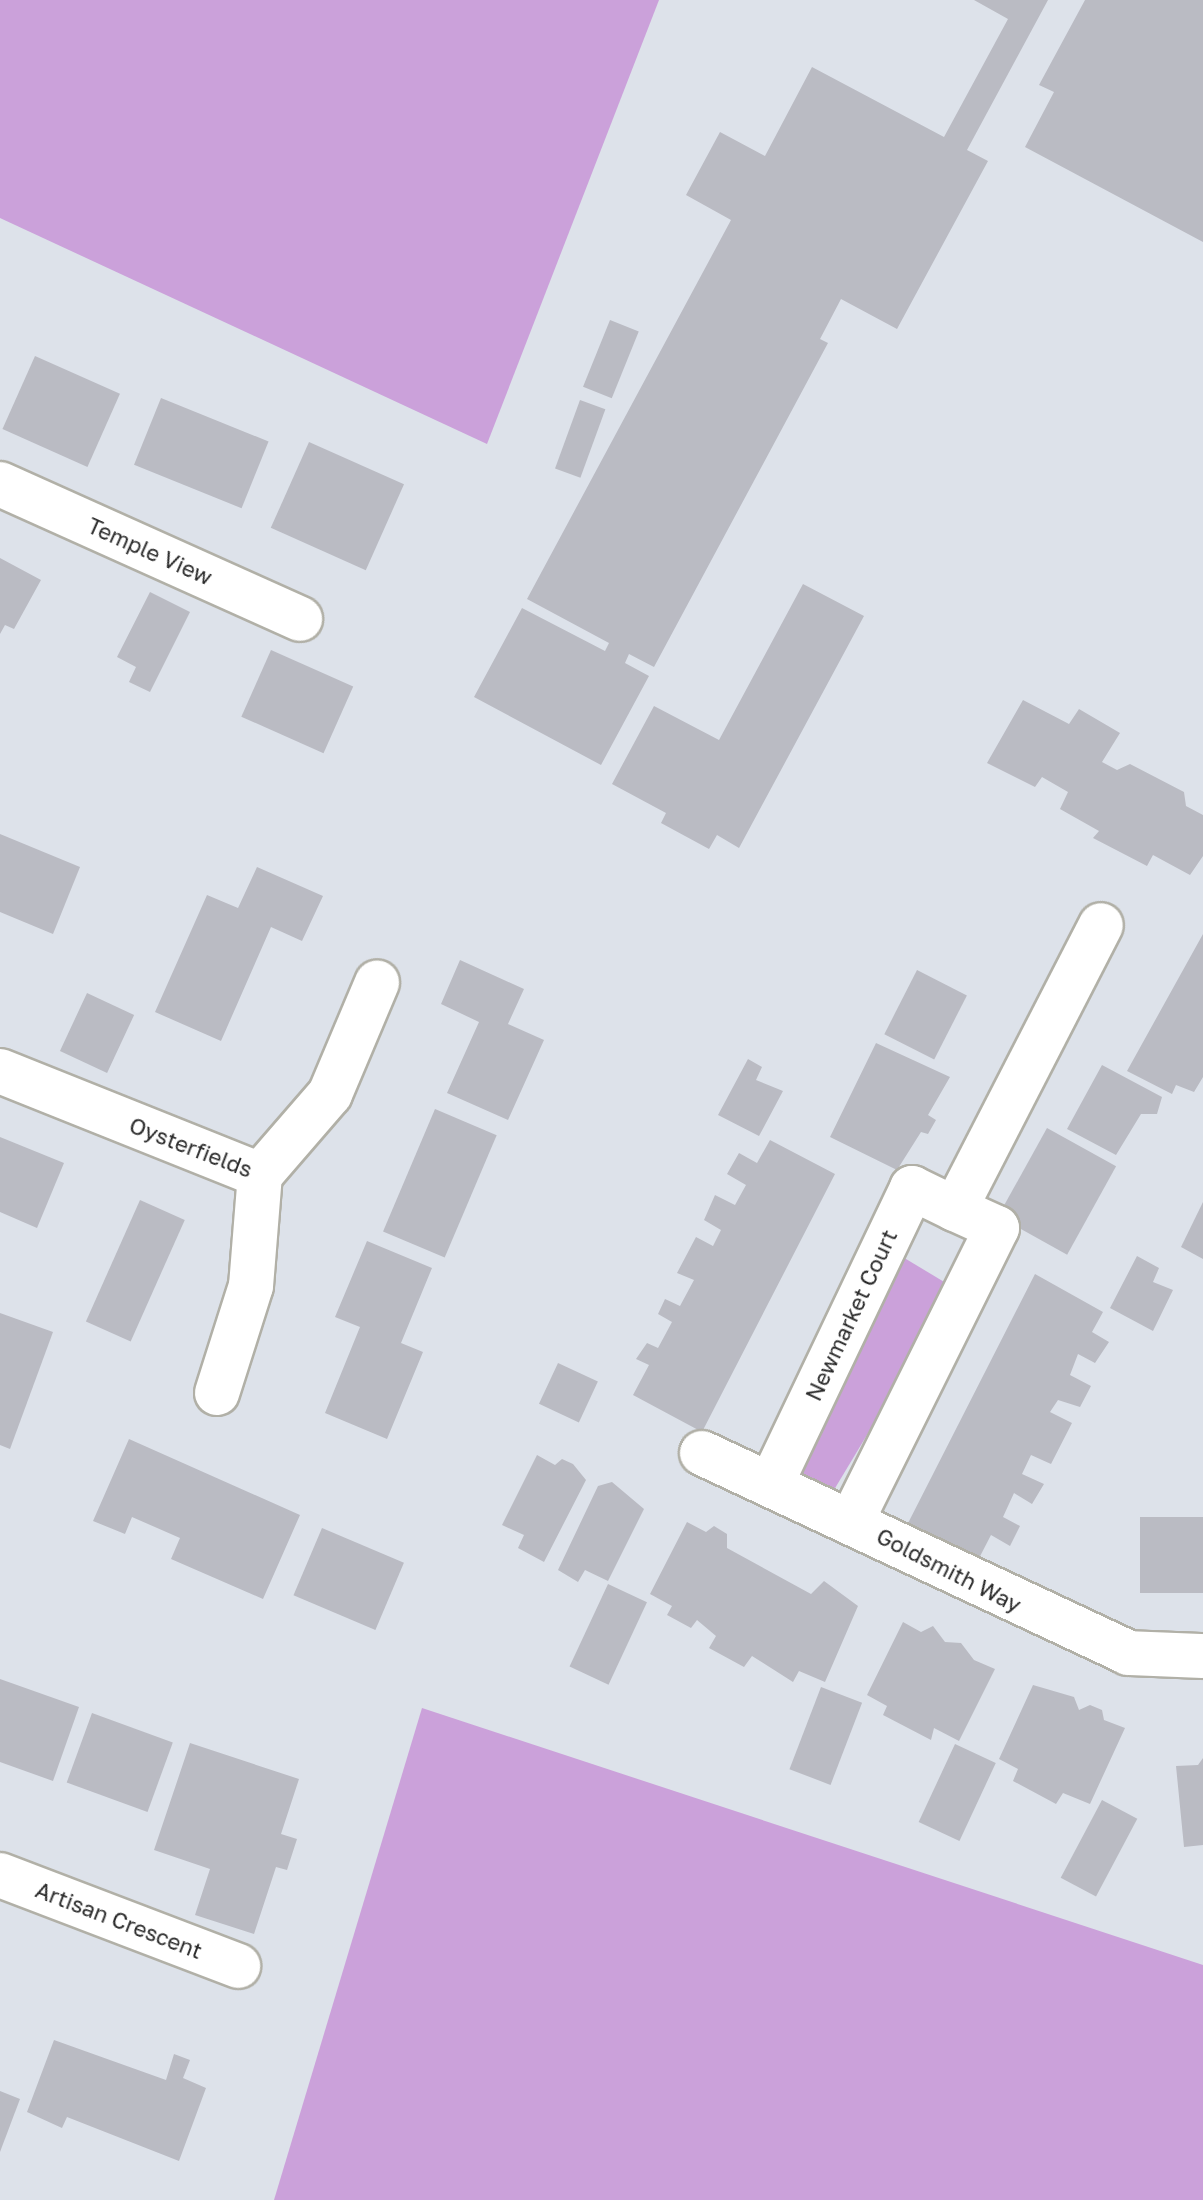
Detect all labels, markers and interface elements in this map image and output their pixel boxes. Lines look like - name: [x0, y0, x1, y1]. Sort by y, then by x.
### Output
- street label: Temple View: [84, 512, 216, 590]
- street label: Oysterfields: [126, 1111, 256, 1183]
- street label: Newmarket Court: [800, 1225, 902, 1405]
- street label: Goldsmith Way: [872, 1522, 1026, 1618]
- street label: Artisan Crescent: [32, 1876, 206, 1964]

